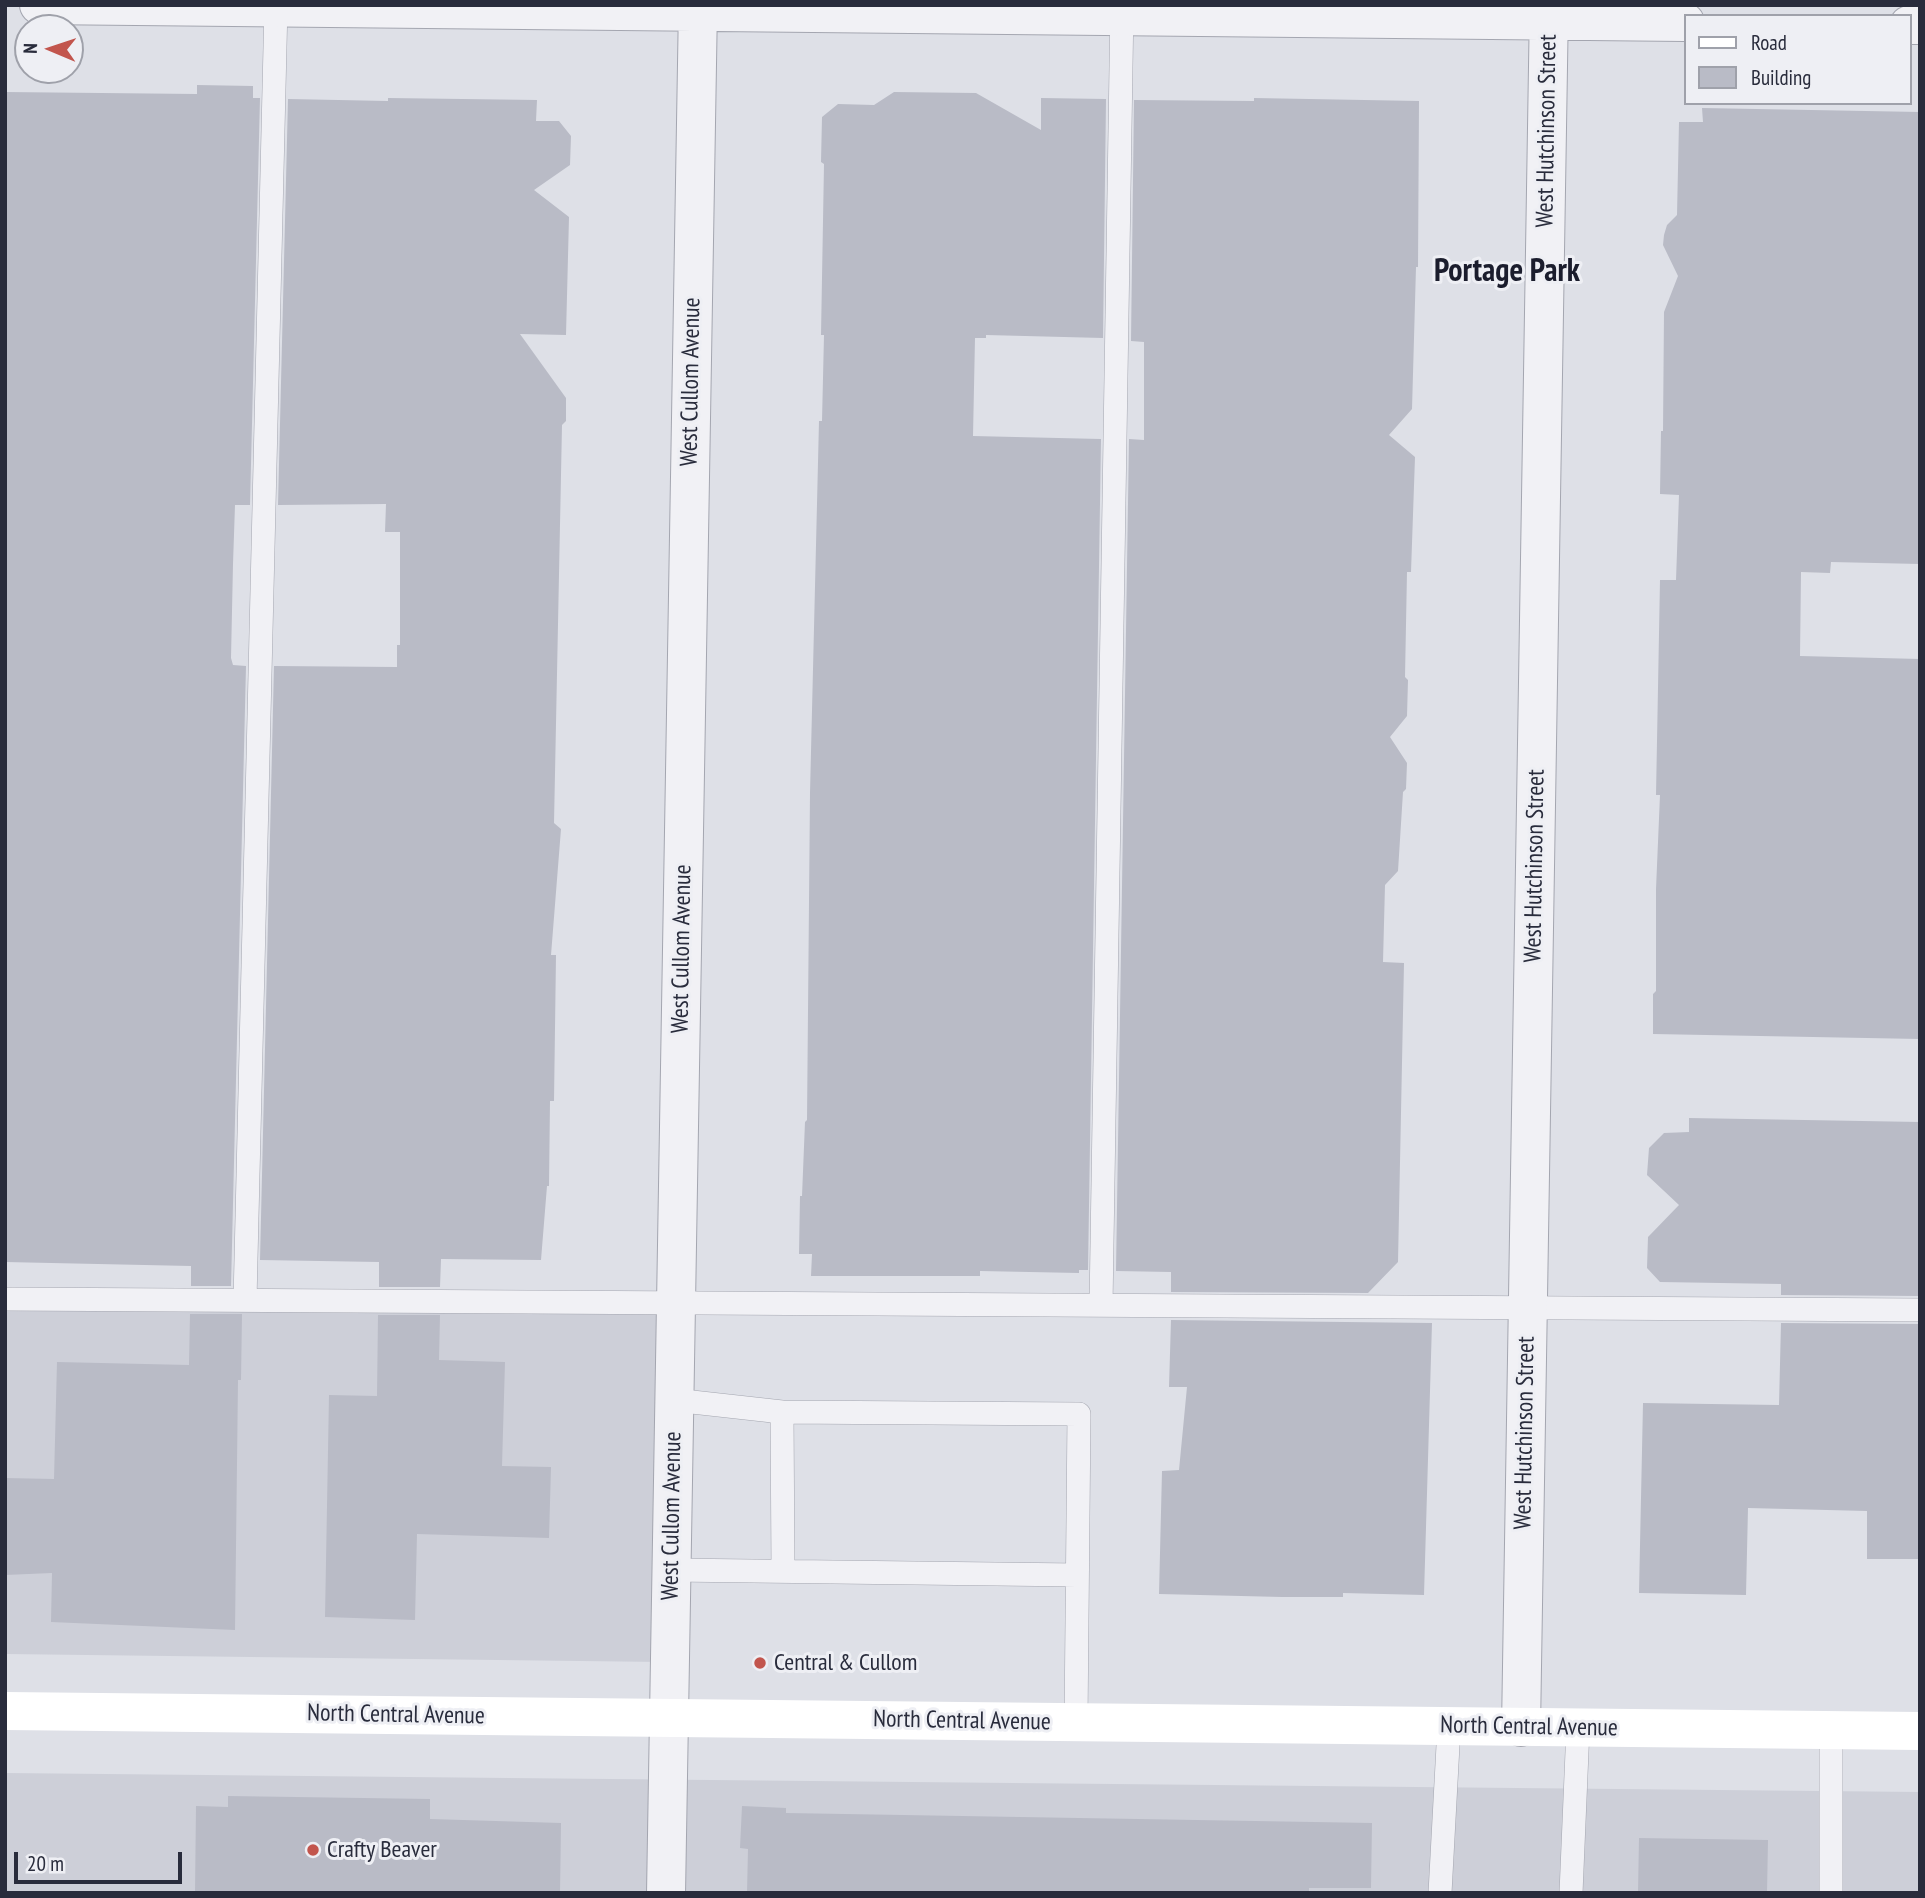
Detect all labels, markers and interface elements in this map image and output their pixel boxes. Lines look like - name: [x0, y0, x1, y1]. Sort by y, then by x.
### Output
- north arrow: [14, 14, 84, 84]
- legend: [1684, 14, 1911, 105]
- text: Road: [1751, 29, 1787, 56]
- street label: West Hutchinson Street: [1531, 34, 1563, 228]
- text: N: [18, 43, 42, 54]
- text: Building: [1751, 64, 1811, 91]
- district label: Portage Park: [1434, 253, 1580, 291]
- street label: West Cullom Avenue: [675, 297, 707, 467]
- street label: West Hutchinson Street: [1519, 769, 1551, 963]
- street label: West Cullom Avenue: [666, 864, 698, 1034]
- street label: West Hutchinson Street: [1509, 1336, 1541, 1530]
- street label: West Cullom Avenue: [656, 1431, 688, 1601]
- place label: Central & Cullom: [774, 1649, 917, 1677]
- marker: Central & Cullom: [752, 1655, 768, 1671]
- street label: North Central Avenue: [307, 1699, 485, 1731]
- street label: North Central Avenue: [873, 1705, 1051, 1737]
- street label: North Central Avenue: [1440, 1711, 1618, 1743]
- place label: Crafty Beaver: [327, 1836, 437, 1864]
- scale bar: [18, 1839, 186, 1883]
- marker: Crafty Beaver: [305, 1842, 321, 1858]
- text: 20 m: [27, 1850, 64, 1877]

